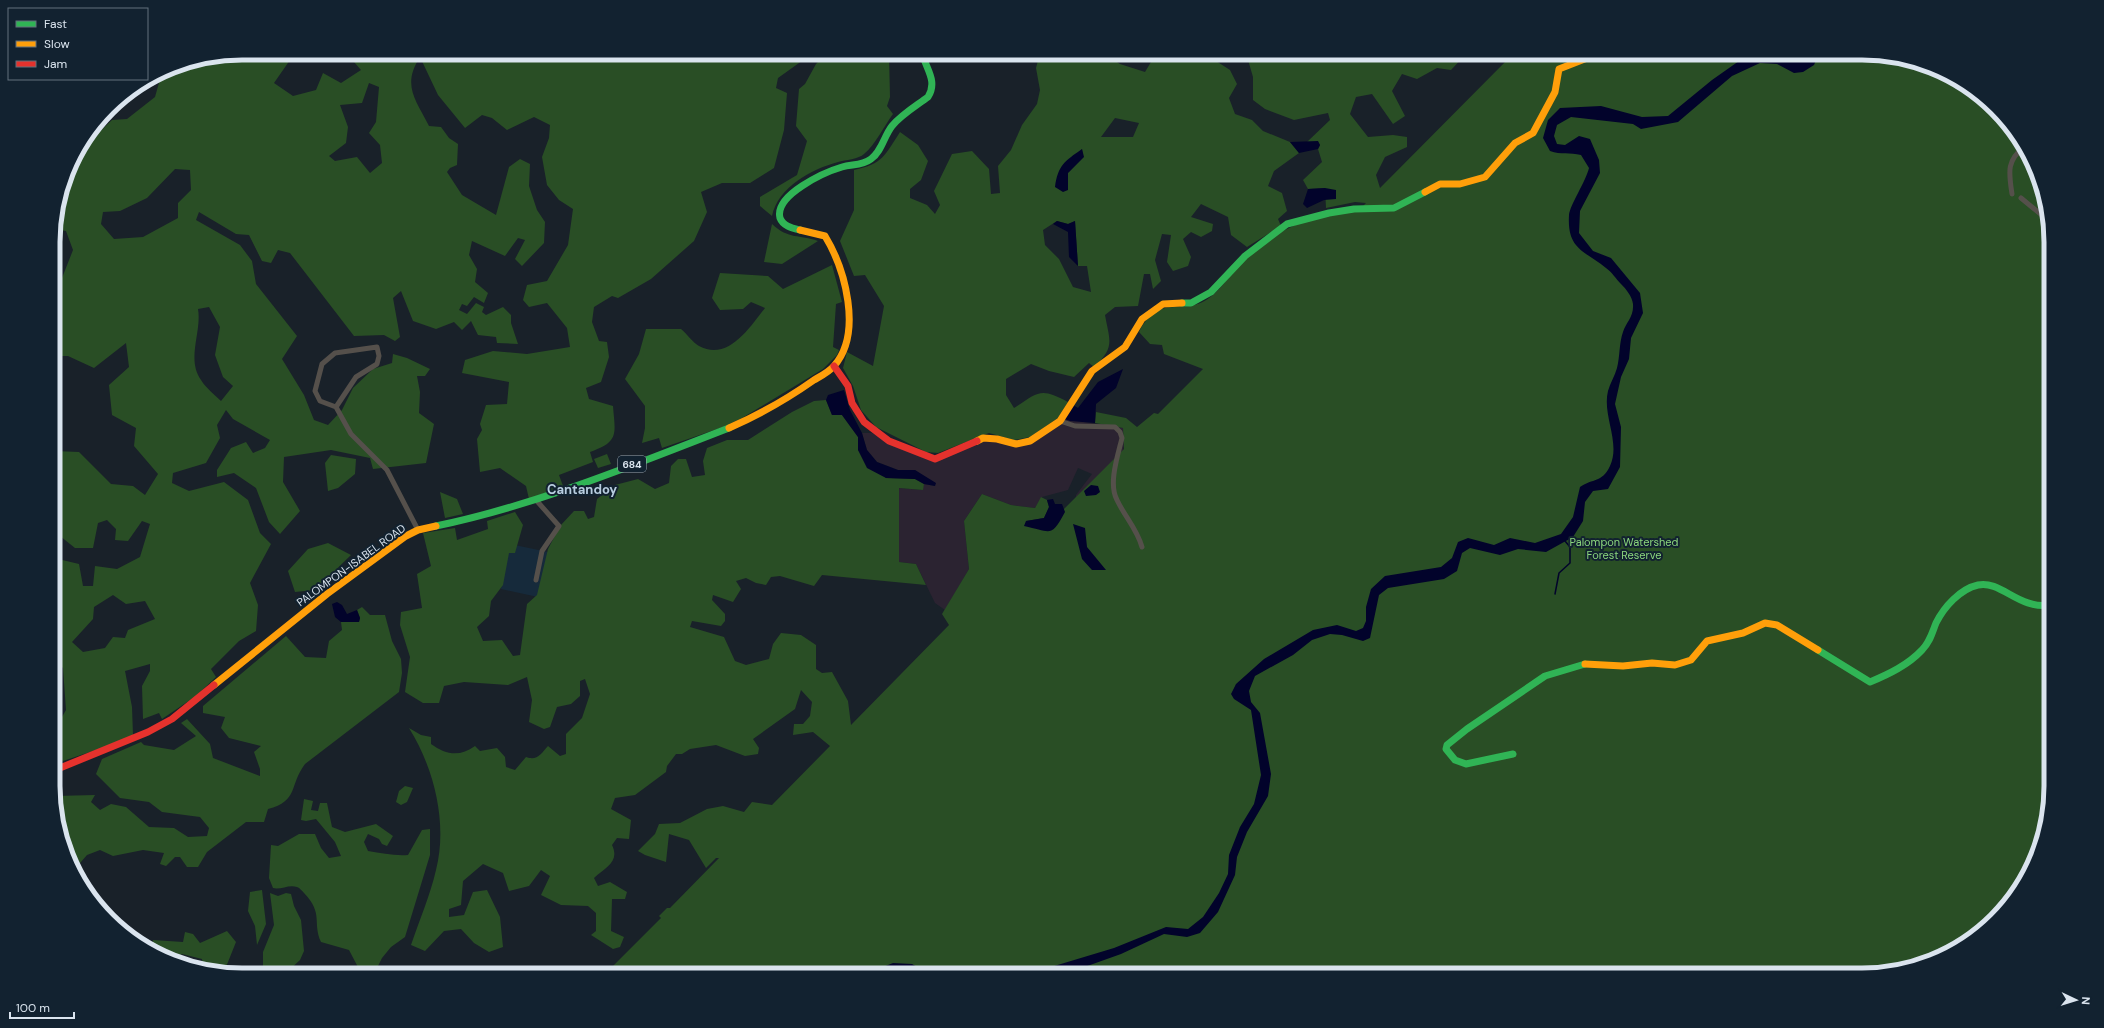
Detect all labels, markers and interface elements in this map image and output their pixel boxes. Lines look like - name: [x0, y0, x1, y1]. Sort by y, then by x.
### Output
- legend: [8, 8, 148, 80]
- text: Fast: [44, 16, 67, 32]
- text: Slow: [44, 36, 70, 52]
- text: Jam: [44, 56, 67, 72]
- road number: 684: [618, 456, 646, 472]
- district label: Cantandoy: [547, 481, 617, 498]
- street label: PALOMPON-ISABEL ROAD: [294, 521, 409, 609]
- park label: Palompon Watershed Forest Reserve: [1570, 535, 1679, 562]
- north arrow: [2056, 980, 2096, 1020]
- scale bar: [10, 994, 74, 1020]
- text: N: [2079, 996, 2093, 1005]
- text: 100 m: [16, 1000, 50, 1016]

